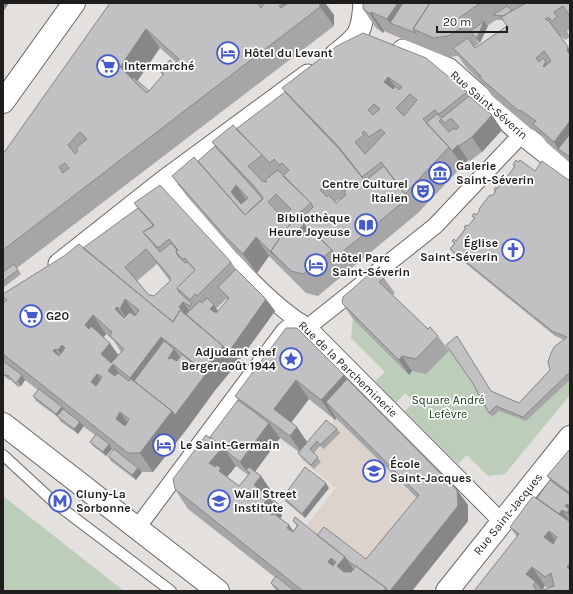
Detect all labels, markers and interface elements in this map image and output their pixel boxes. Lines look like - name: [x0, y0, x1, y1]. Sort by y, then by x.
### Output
- scale bar: [437, 8, 507, 34]
- text: 20 m: [443, 15, 471, 29]
- hotel icon: Hôtel du Levant: [215, 40, 241, 66]
- place label: Hôtel du Levant: [244, 46, 333, 60]
- supermarket icon: Intermarché: [95, 53, 121, 79]
- place label: Intermarché: [124, 59, 194, 73]
- street label: Rue Saint-Séverin: [448, 68, 530, 142]
- place label: Galerie Saint-Séverin: [456, 159, 534, 187]
- museum icon: Galerie Saint-Séverin: [427, 160, 453, 186]
- place label: Centre Culturel Italien: [322, 177, 408, 205]
- theatre icon: Centre Culturel Italien: [410, 178, 436, 204]
- place label: Bibliothèque Heure Joyeuse: [269, 211, 350, 239]
- library icon: Bibliothèque Heure Joyeuse: [353, 212, 379, 238]
- place label: Église Saint-Séverin: [420, 235, 498, 264]
- church icon: Église Saint-Séverin: [500, 237, 526, 263]
- place label: Hôtel Parc Saint-Séverin: [332, 251, 410, 279]
- hotel icon: Hôtel Parc Saint-Séverin: [303, 252, 329, 278]
- supermarket icon: G20: [18, 303, 44, 329]
- place label: G20: [46, 309, 69, 323]
- street label: Rue de la Parcheminerie: [296, 318, 400, 420]
- place label: Adjudant chef Berger août 1944: [181, 345, 277, 373]
- place icon: Adjudant chef Berger août 1944: [278, 346, 304, 372]
- park label: Square André Lefèvre: [411, 393, 485, 421]
- hotel icon: Le Saint-Germain: [151, 432, 177, 458]
- place label: Le Saint-Germain: [180, 438, 280, 452]
- place label: École Saint-Jacques: [390, 456, 472, 485]
- school or university icon: École Saint-Jacques: [361, 458, 387, 484]
- street label: Rue Saint-Jacques: [471, 470, 545, 558]
- place label: Cluny-La Sorbonne: [76, 487, 131, 515]
- place label: Wall Street Institute: [234, 487, 297, 515]
- metro station icon: Cluny-La Sorbonne: [47, 488, 73, 514]
- school or university icon: Wall Street Institute: [206, 488, 232, 514]

